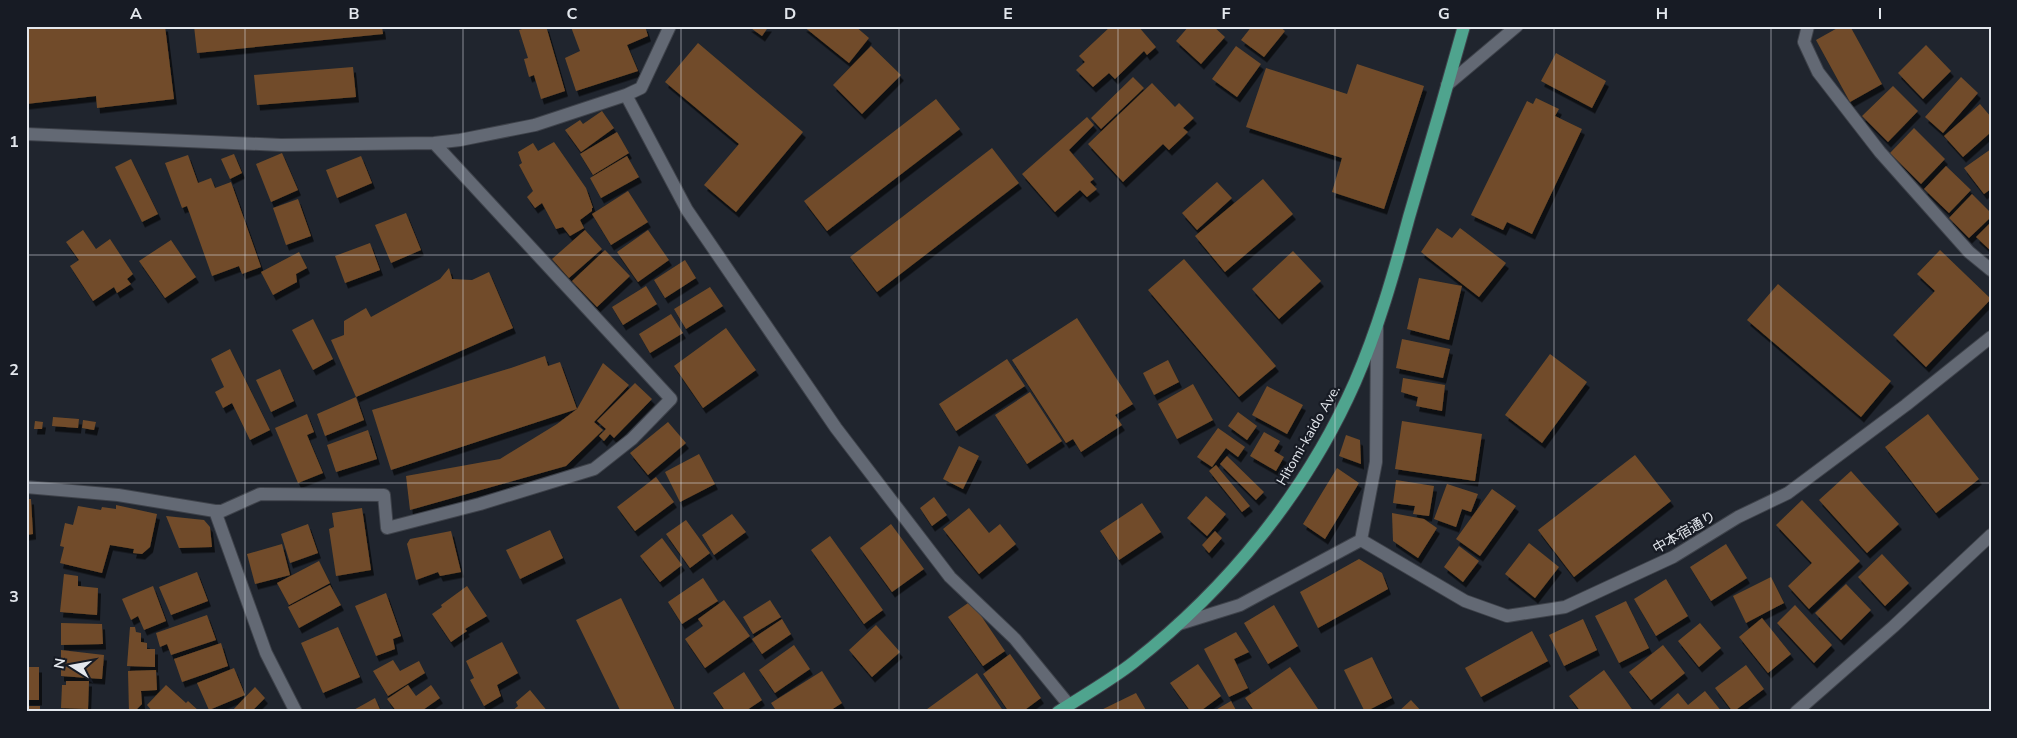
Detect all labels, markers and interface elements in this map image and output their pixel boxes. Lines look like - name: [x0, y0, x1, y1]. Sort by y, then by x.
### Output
- text: A: [130, 3, 142, 25]
- text: B: [348, 3, 360, 25]
- text: C: [567, 3, 578, 25]
- text: D: [784, 3, 796, 25]
- text: E: [1003, 3, 1013, 25]
- text: F: [1222, 3, 1231, 25]
- text: G: [1438, 3, 1450, 25]
- text: H: [1656, 3, 1668, 25]
- text: I: [1878, 3, 1882, 25]
- text: 1: [9, 131, 19, 153]
- text: 2: [9, 359, 19, 381]
- street label: Hitomi-kaido Ave.: [1272, 382, 1345, 489]
- street label: 中本宿通り: [1649, 507, 1719, 558]
- text: 3: [9, 586, 19, 608]
- north arrow: [48, 640, 98, 690]
- text: N: [49, 657, 70, 671]

